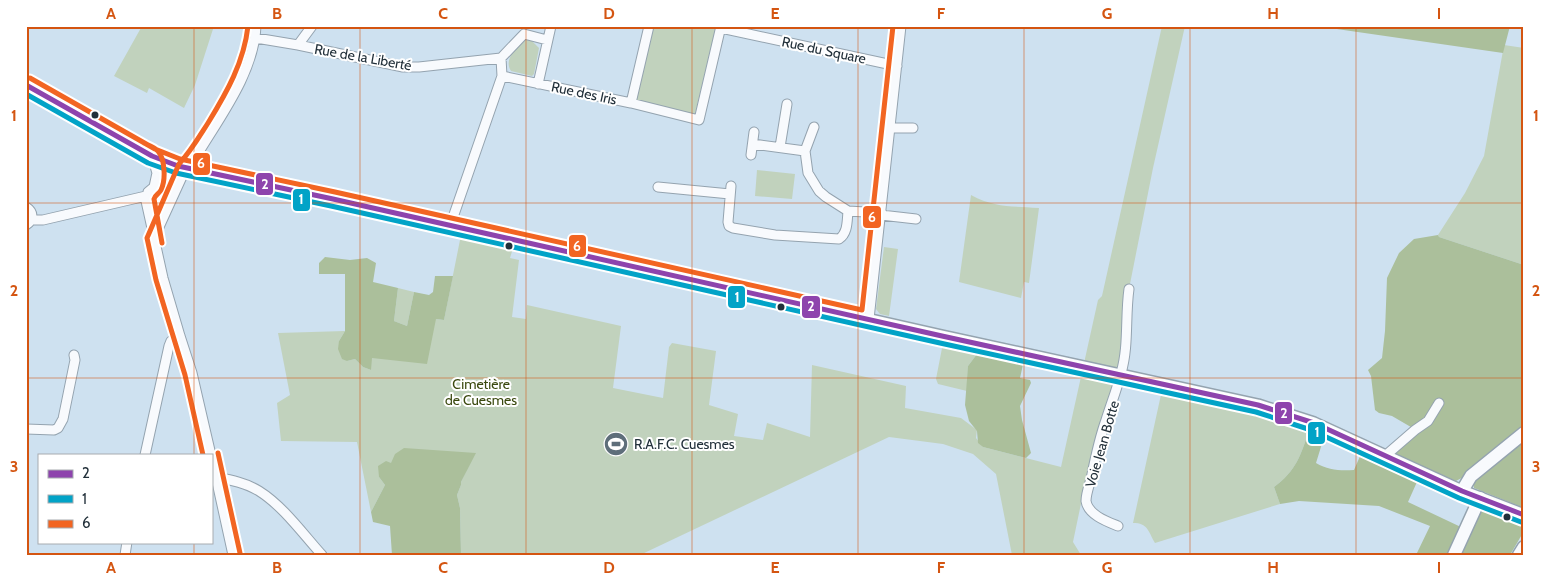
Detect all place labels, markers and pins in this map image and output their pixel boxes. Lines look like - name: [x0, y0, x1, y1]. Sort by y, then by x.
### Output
- unlabelled marker: [90, 110, 100, 120]
- unlabelled marker: [504, 241, 514, 251]
- unlabelled marker: [776, 302, 786, 312]
- sports icon: R.A.F.C. Cuesmes: [603, 431, 629, 457]
- place label: R.A.F.C. Cuesmes: [634, 435, 735, 453]
- unlabelled marker: [1502, 512, 1512, 522]

